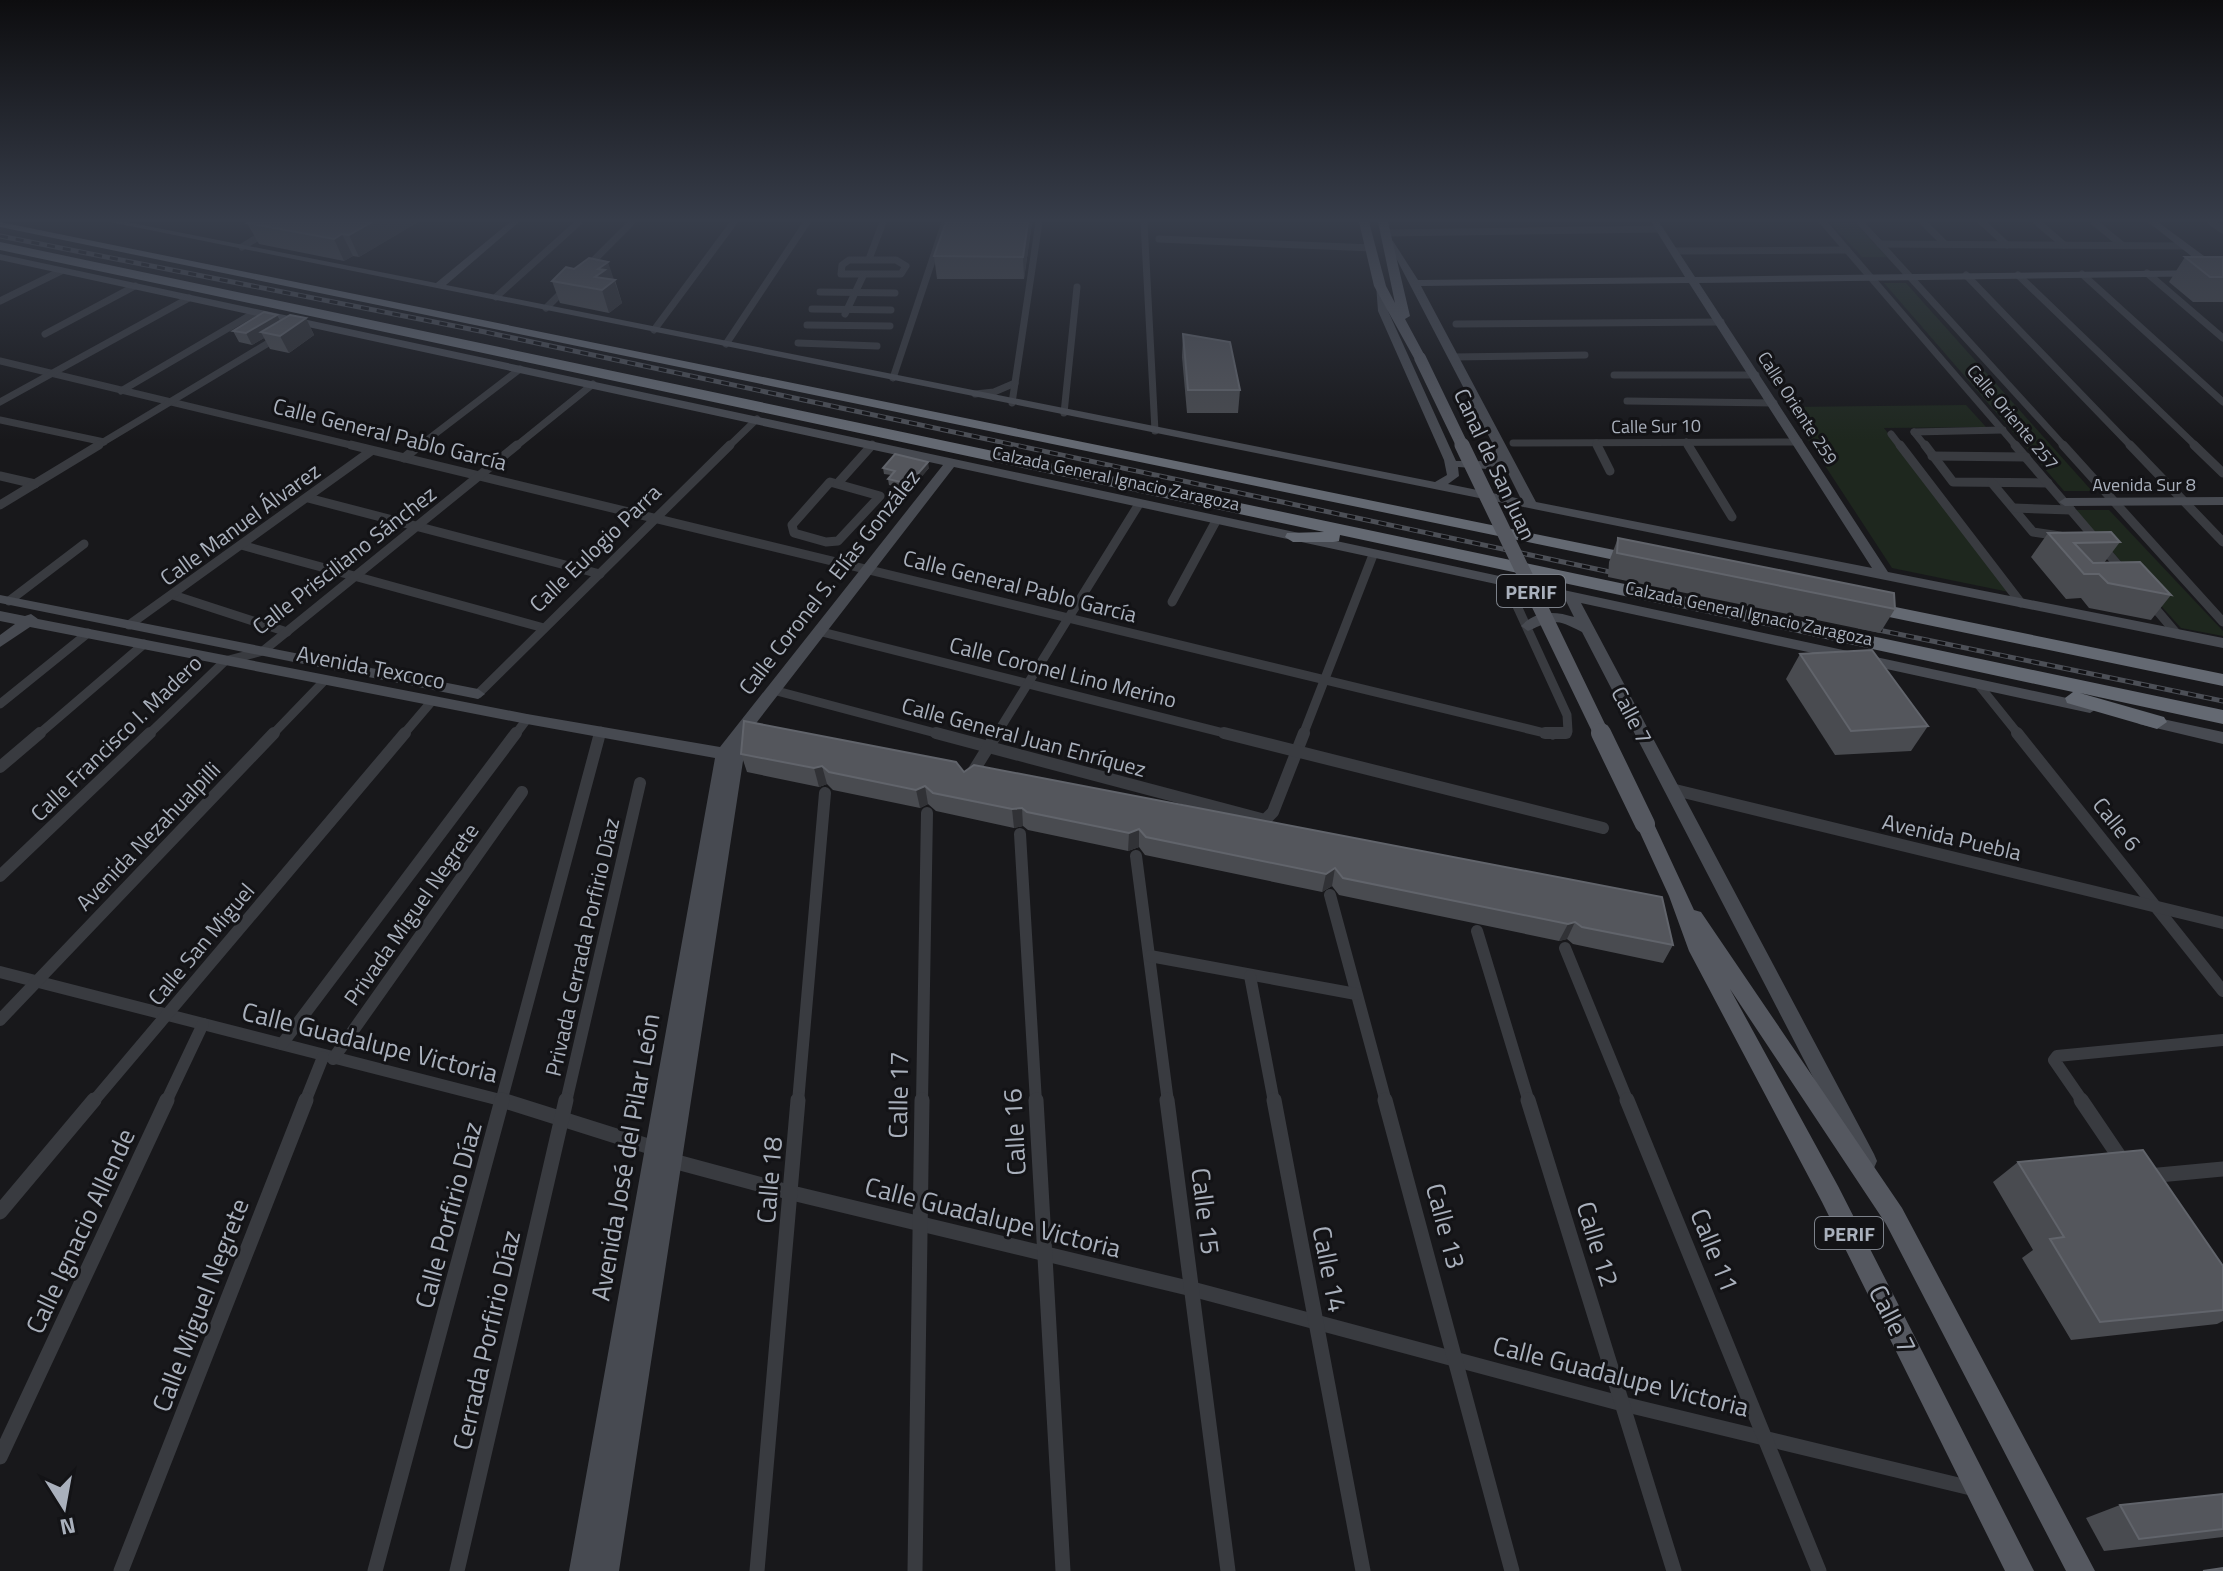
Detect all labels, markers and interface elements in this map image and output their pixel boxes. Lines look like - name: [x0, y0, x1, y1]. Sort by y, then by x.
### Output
- street label: Calle Oriente 259: [1751, 346, 1845, 470]
- street label: Calle Oriente 257: [1961, 358, 2065, 476]
- street label: Canal de San Juan: [1445, 383, 1545, 545]
- street label: Calle General Pablo García: [270, 389, 510, 479]
- street label: Calle Sur 10: [1611, 412, 1701, 440]
- street label: Calzada General Ignacio Zaragoza: [990, 439, 1242, 517]
- street label: Calle Manuel Álvarez: [153, 454, 327, 594]
- street label: Calle Coronel S. Elías González: [730, 462, 928, 702]
- street label: Avenida Sur 8: [2092, 471, 2196, 498]
- street label: Calle Eulogio Parra: [521, 476, 669, 620]
- street label: Calle Prisciliano Sánchez: [245, 477, 443, 643]
- street label: Calle General Pablo García: [900, 541, 1140, 631]
- street label: Calzada General Ignacio Zaragoza: [1623, 574, 1875, 652]
- road number: PERIF: [1497, 575, 1565, 607]
- street label: Calle Coronel Lino Merino: [946, 627, 1180, 717]
- street label: Avenida Texcoco: [294, 636, 448, 698]
- street label: Calle Francisco I. Madero: [22, 647, 210, 829]
- street label: Calle 7: [1603, 680, 1661, 750]
- street label: Calle General Juan Enríquez: [898, 688, 1150, 786]
- street label: Avenida Nezahualpilli: [68, 754, 228, 918]
- street label: Calle 6: [2084, 789, 2150, 859]
- street label: Avenida Puebla: [1879, 804, 2025, 870]
- street label: Privada Cerrada Porfirio Díaz: [536, 814, 628, 1080]
- street label: Privada Miguel Negrete: [335, 816, 487, 1012]
- street label: Calle San Miguel: [139, 875, 263, 1013]
- street label: Calle Guadalupe Victoria: [238, 991, 502, 1093]
- street label: Avenida José del Pilar León: [581, 1010, 669, 1304]
- street label: Calle 17: [878, 1051, 918, 1139]
- street label: Calle 16: [992, 1087, 1036, 1177]
- street label: Calle Porfirio Díaz: [404, 1117, 492, 1313]
- street label: Calle Ignacio Allende: [15, 1122, 145, 1340]
- street label: Calle 18: [746, 1135, 792, 1225]
- street label: Calle 15: [1181, 1165, 1231, 1257]
- street label: Calle Guadalupe Victoria: [861, 1166, 1125, 1268]
- street label: Calle 13: [1416, 1179, 1476, 1273]
- street label: Calle Miguel Negrete: [141, 1193, 259, 1417]
- street label: Calle 12: [1567, 1197, 1629, 1291]
- street label: Calle 11: [1681, 1202, 1749, 1298]
- road number: PERIF: [1815, 1217, 1883, 1249]
- street label: Calle 14: [1303, 1223, 1357, 1315]
- street label: Cerrada Porfirio Díaz: [442, 1226, 530, 1454]
- street label: Calle 7: [1859, 1278, 1927, 1360]
- street label: Calle Guadalupe Victoria: [1489, 1325, 1753, 1427]
- north arrow: [24, 1467, 104, 1547]
- text: N: [57, 1508, 79, 1545]

